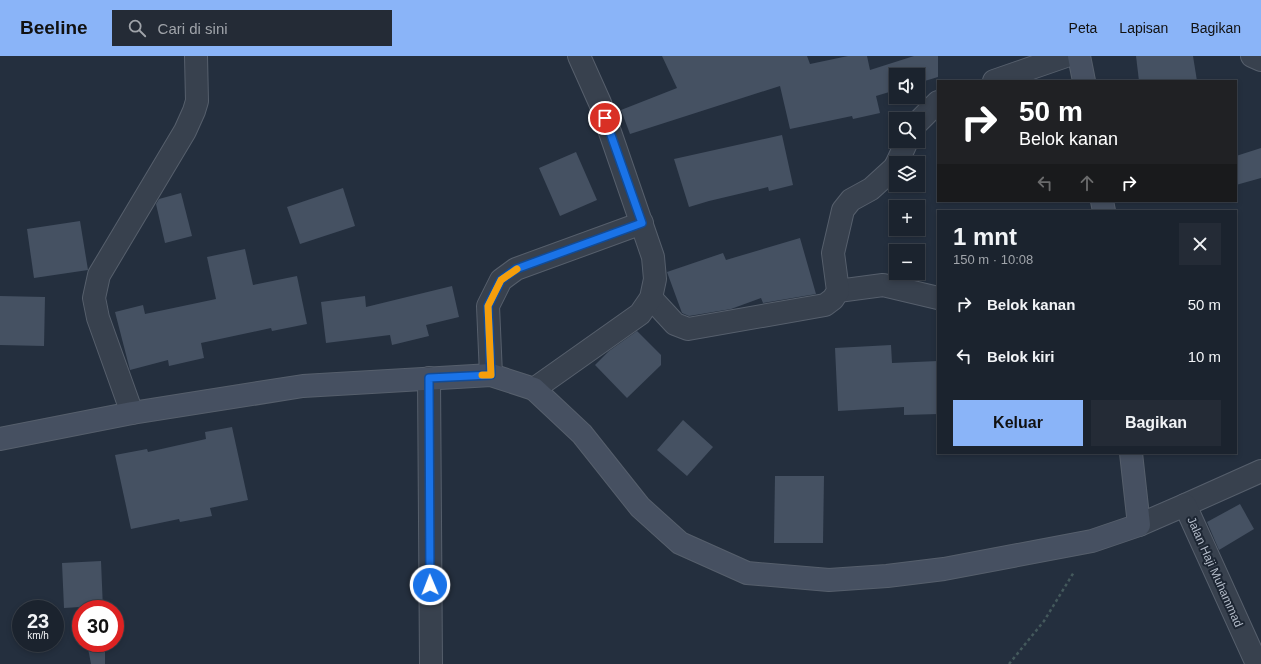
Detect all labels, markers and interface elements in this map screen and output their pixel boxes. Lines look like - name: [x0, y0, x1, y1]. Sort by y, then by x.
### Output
- search box: [112, 10, 392, 46]
- text: Beeline: [20, 17, 88, 38]
- icon: search: [126, 17, 148, 39]
- text: Cari di sini: [158, 20, 228, 37]
- text: Peta: [1069, 20, 1097, 36]
- text: Lapisan: [1119, 20, 1168, 36]
- text: Bagikan: [1190, 20, 1241, 36]
- map controls: [889, 68, 925, 280]
- button: sound: [889, 68, 925, 104]
- icon: right: [953, 96, 1005, 148]
- text: 50 m: [1019, 96, 1083, 127]
- pin: [588, 101, 622, 135]
- icon: arrive: [594, 107, 616, 129]
- button: search: [889, 112, 925, 148]
- text: Belok kanan: [1019, 129, 1118, 149]
- button: layers: [889, 156, 925, 192]
- icon: left: [1034, 172, 1056, 194]
- icon: ahead: [1076, 172, 1098, 194]
- icon: right: [1118, 172, 1140, 194]
- button: +: [889, 200, 925, 236]
- text: 1 mnt: [953, 223, 1017, 250]
- button: close: [1179, 223, 1221, 265]
- button: −: [889, 244, 925, 280]
- text: 150 m · 10:08: [953, 252, 1033, 267]
- icon: right: [953, 293, 975, 315]
- text: Belok kanan: [987, 296, 1075, 313]
- text: 50 m: [1188, 296, 1221, 313]
- icon: left: [953, 345, 975, 367]
- text: Belok kiri: [987, 348, 1055, 365]
- text: 10 m: [1188, 348, 1221, 365]
- button: Keluar: [953, 400, 1083, 446]
- button: Bagikan: [1091, 400, 1221, 446]
- street label: Jalan Haji Muhammad: [1184, 515, 1246, 629]
- position arrow: [409, 564, 451, 606]
- speed limit sign: 30: [72, 600, 124, 652]
- text: 23: [27, 610, 49, 632]
- text: km/h: [27, 630, 49, 641]

